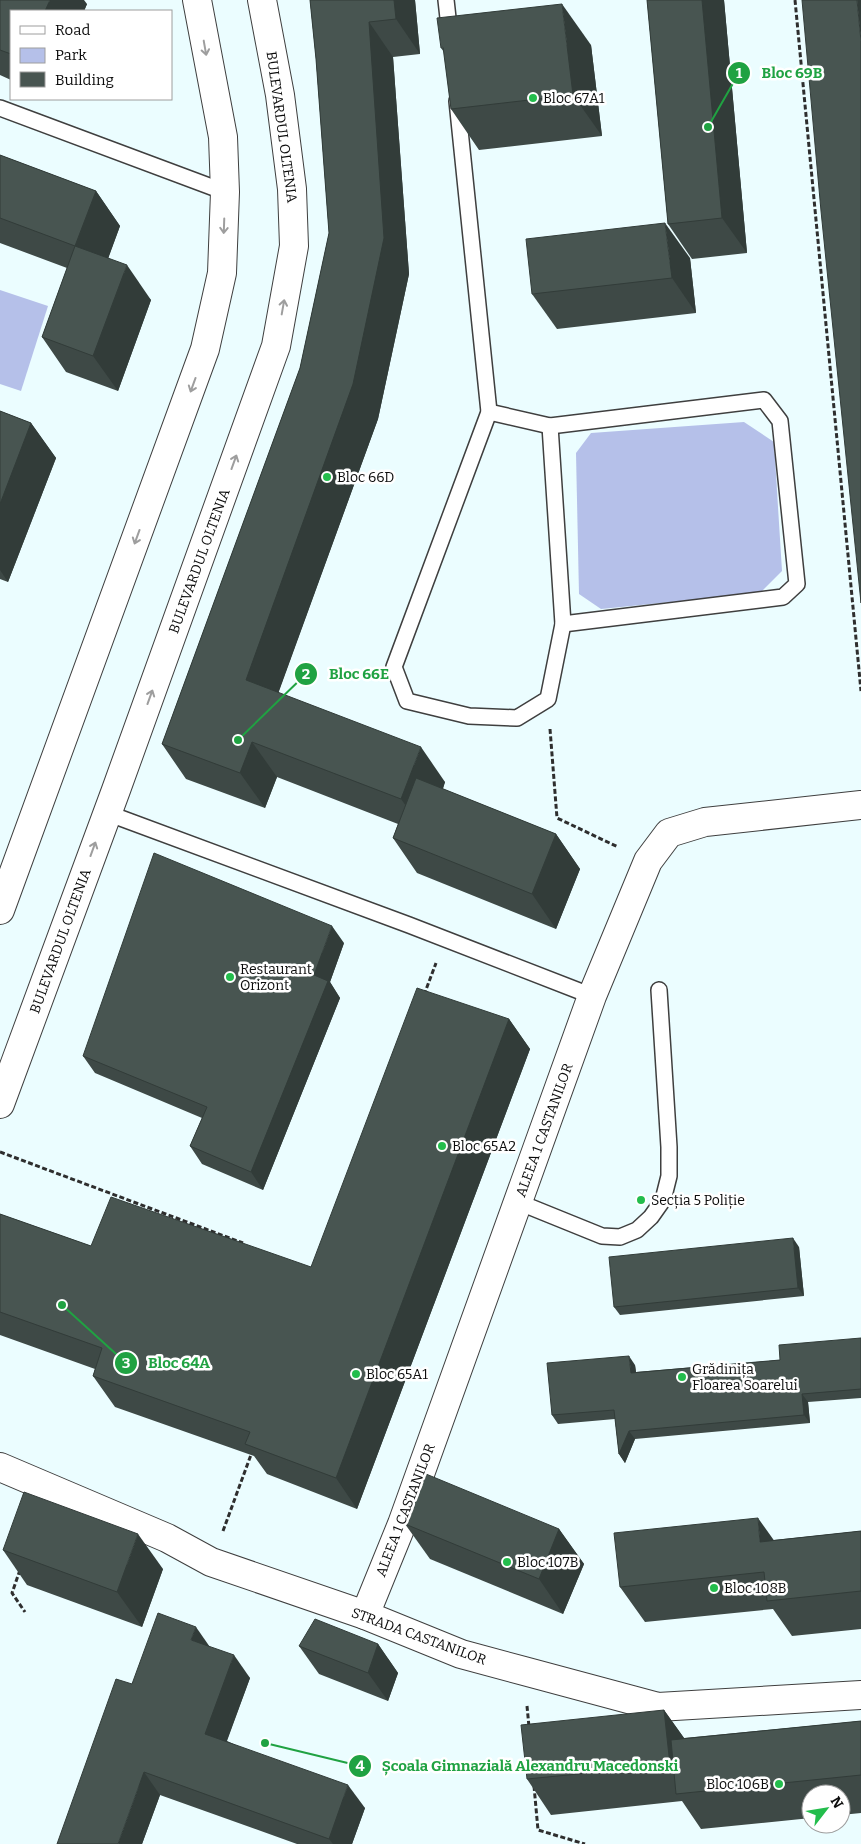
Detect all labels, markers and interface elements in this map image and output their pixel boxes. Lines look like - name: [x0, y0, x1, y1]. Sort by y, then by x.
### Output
- legend: [10, 10, 172, 100]
- text: Road: [55, 21, 90, 39]
- one-way arrow: [200, 40, 210, 56]
- text: Park: [55, 46, 87, 64]
- street label: BULEVARDUL OLTENIA: [262, 50, 301, 204]
- callout: Bloc 69B: [727, 58, 832, 88]
- text: 1: [736, 64, 743, 82]
- text: Bloc 69B: [762, 64, 823, 82]
- text: Building: [55, 71, 114, 89]
- place label: Bloc 67A1: [543, 90, 605, 107]
- marker: Bloc 67A1: [527, 92, 539, 104]
- one-way arrow: [219, 218, 228, 234]
- one-way arrow: [279, 300, 289, 316]
- one-way arrow: [188, 376, 197, 392]
- one-way arrow: [230, 455, 239, 470]
- place label: Bloc 66D: [337, 469, 394, 486]
- marker: Bloc 66D: [321, 471, 333, 483]
- street label: BULEVARDUL OLTENIA: [165, 486, 234, 636]
- one-way arrow: [132, 529, 141, 545]
- callout: Bloc 66E: [294, 659, 399, 689]
- text: 2: [302, 665, 310, 683]
- text: Bloc 66E: [329, 665, 389, 683]
- one-way arrow: [146, 690, 155, 705]
- one-way arrow: [89, 842, 98, 858]
- street label: BULEVARDUL OLTENIA: [26, 866, 95, 1016]
- place label: Restaurant Orizont: [240, 961, 312, 994]
- marker: Restaurant Orizont: [224, 971, 236, 983]
- street label: ALEEA 1 CASTANILOR: [512, 1061, 577, 1199]
- place label: Bloc 65A2: [452, 1138, 516, 1155]
- marker: Bloc 65A2: [436, 1140, 448, 1152]
- place label: Secția 5 Poliție: [651, 1192, 745, 1210]
- marker: Secția 5 Poliție: [635, 1194, 647, 1206]
- callout: Bloc 64A: [113, 1348, 220, 1378]
- text: 3: [122, 1354, 130, 1372]
- text: Bloc 64A: [148, 1354, 210, 1372]
- place label: Grădinița Floarea Soarelui: [692, 1361, 798, 1394]
- place label: Bloc 65A1: [366, 1366, 428, 1383]
- marker: Bloc 65A1: [350, 1368, 362, 1380]
- marker: Grădinița Floarea Soarelui: [676, 1371, 688, 1383]
- street label: ALEEA 1 CASTANILOR: [372, 1441, 439, 1579]
- place label: Bloc 107B: [517, 1554, 579, 1571]
- marker: Bloc 107B: [501, 1556, 513, 1568]
- place label: Bloc 108B: [724, 1580, 787, 1597]
- marker: Bloc 108B: [708, 1582, 720, 1594]
- street label: STRADA CASTANILOR: [349, 1604, 489, 1669]
- callout: Școala Gimnazială Alexandru Macedonski: [347, 1751, 689, 1781]
- text: 4: [355, 1757, 365, 1775]
- text: Școala Gimnazială Alexandru Macedonski: [382, 1757, 678, 1776]
- place label: Bloc 106B: [706, 1776, 769, 1793]
- marker: Bloc 106B: [773, 1778, 785, 1790]
- north arrow: [801, 1784, 851, 1834]
- text: N: [827, 1794, 847, 1812]

